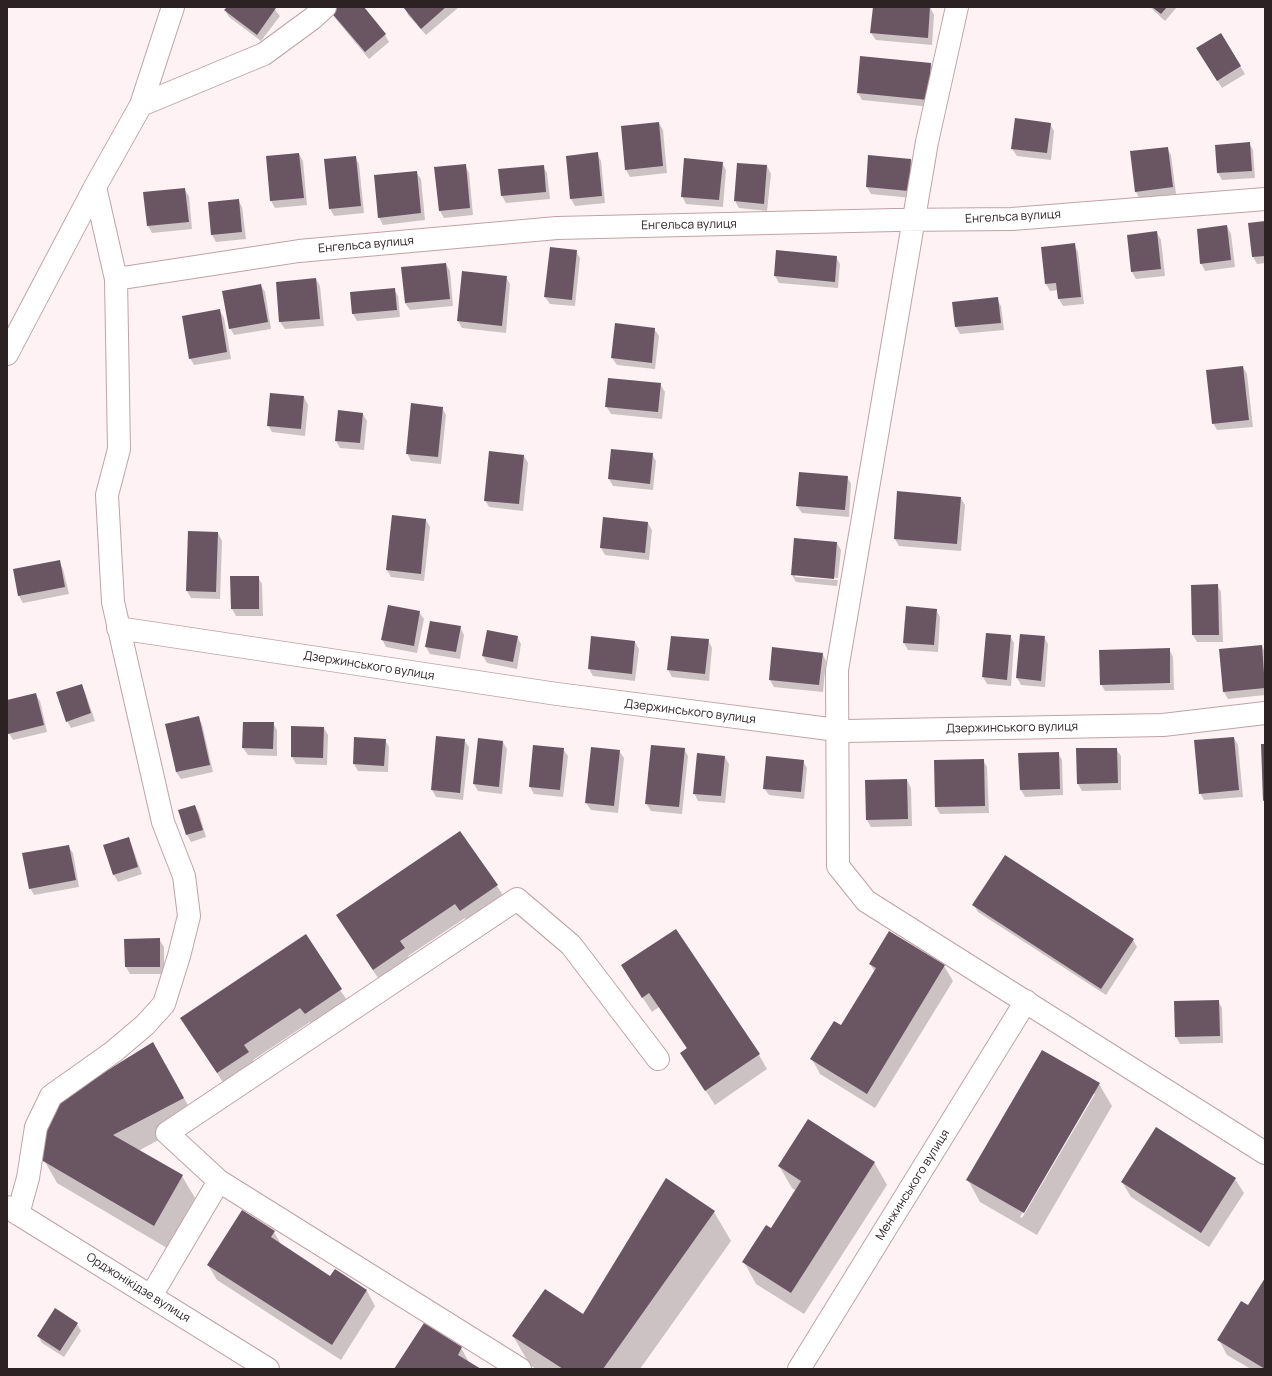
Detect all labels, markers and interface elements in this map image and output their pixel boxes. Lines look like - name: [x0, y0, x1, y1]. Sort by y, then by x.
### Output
- street label: Енгельса вулиця: [965, 207, 1061, 227]
- street label: Енгельса вулиця: [641, 217, 737, 233]
- street label: Енгельса вулиця: [318, 234, 414, 256]
- street label: Дзержинського вулиця: [303, 649, 435, 683]
- street label: Дзержинського вулиця: [623, 697, 757, 727]
- street label: Дзержинського вулиця: [946, 720, 1078, 736]
- street label: Менжинського вулиця: [873, 1127, 953, 1243]
- street label: Орджонікідзе вулиця: [83, 1250, 193, 1326]

